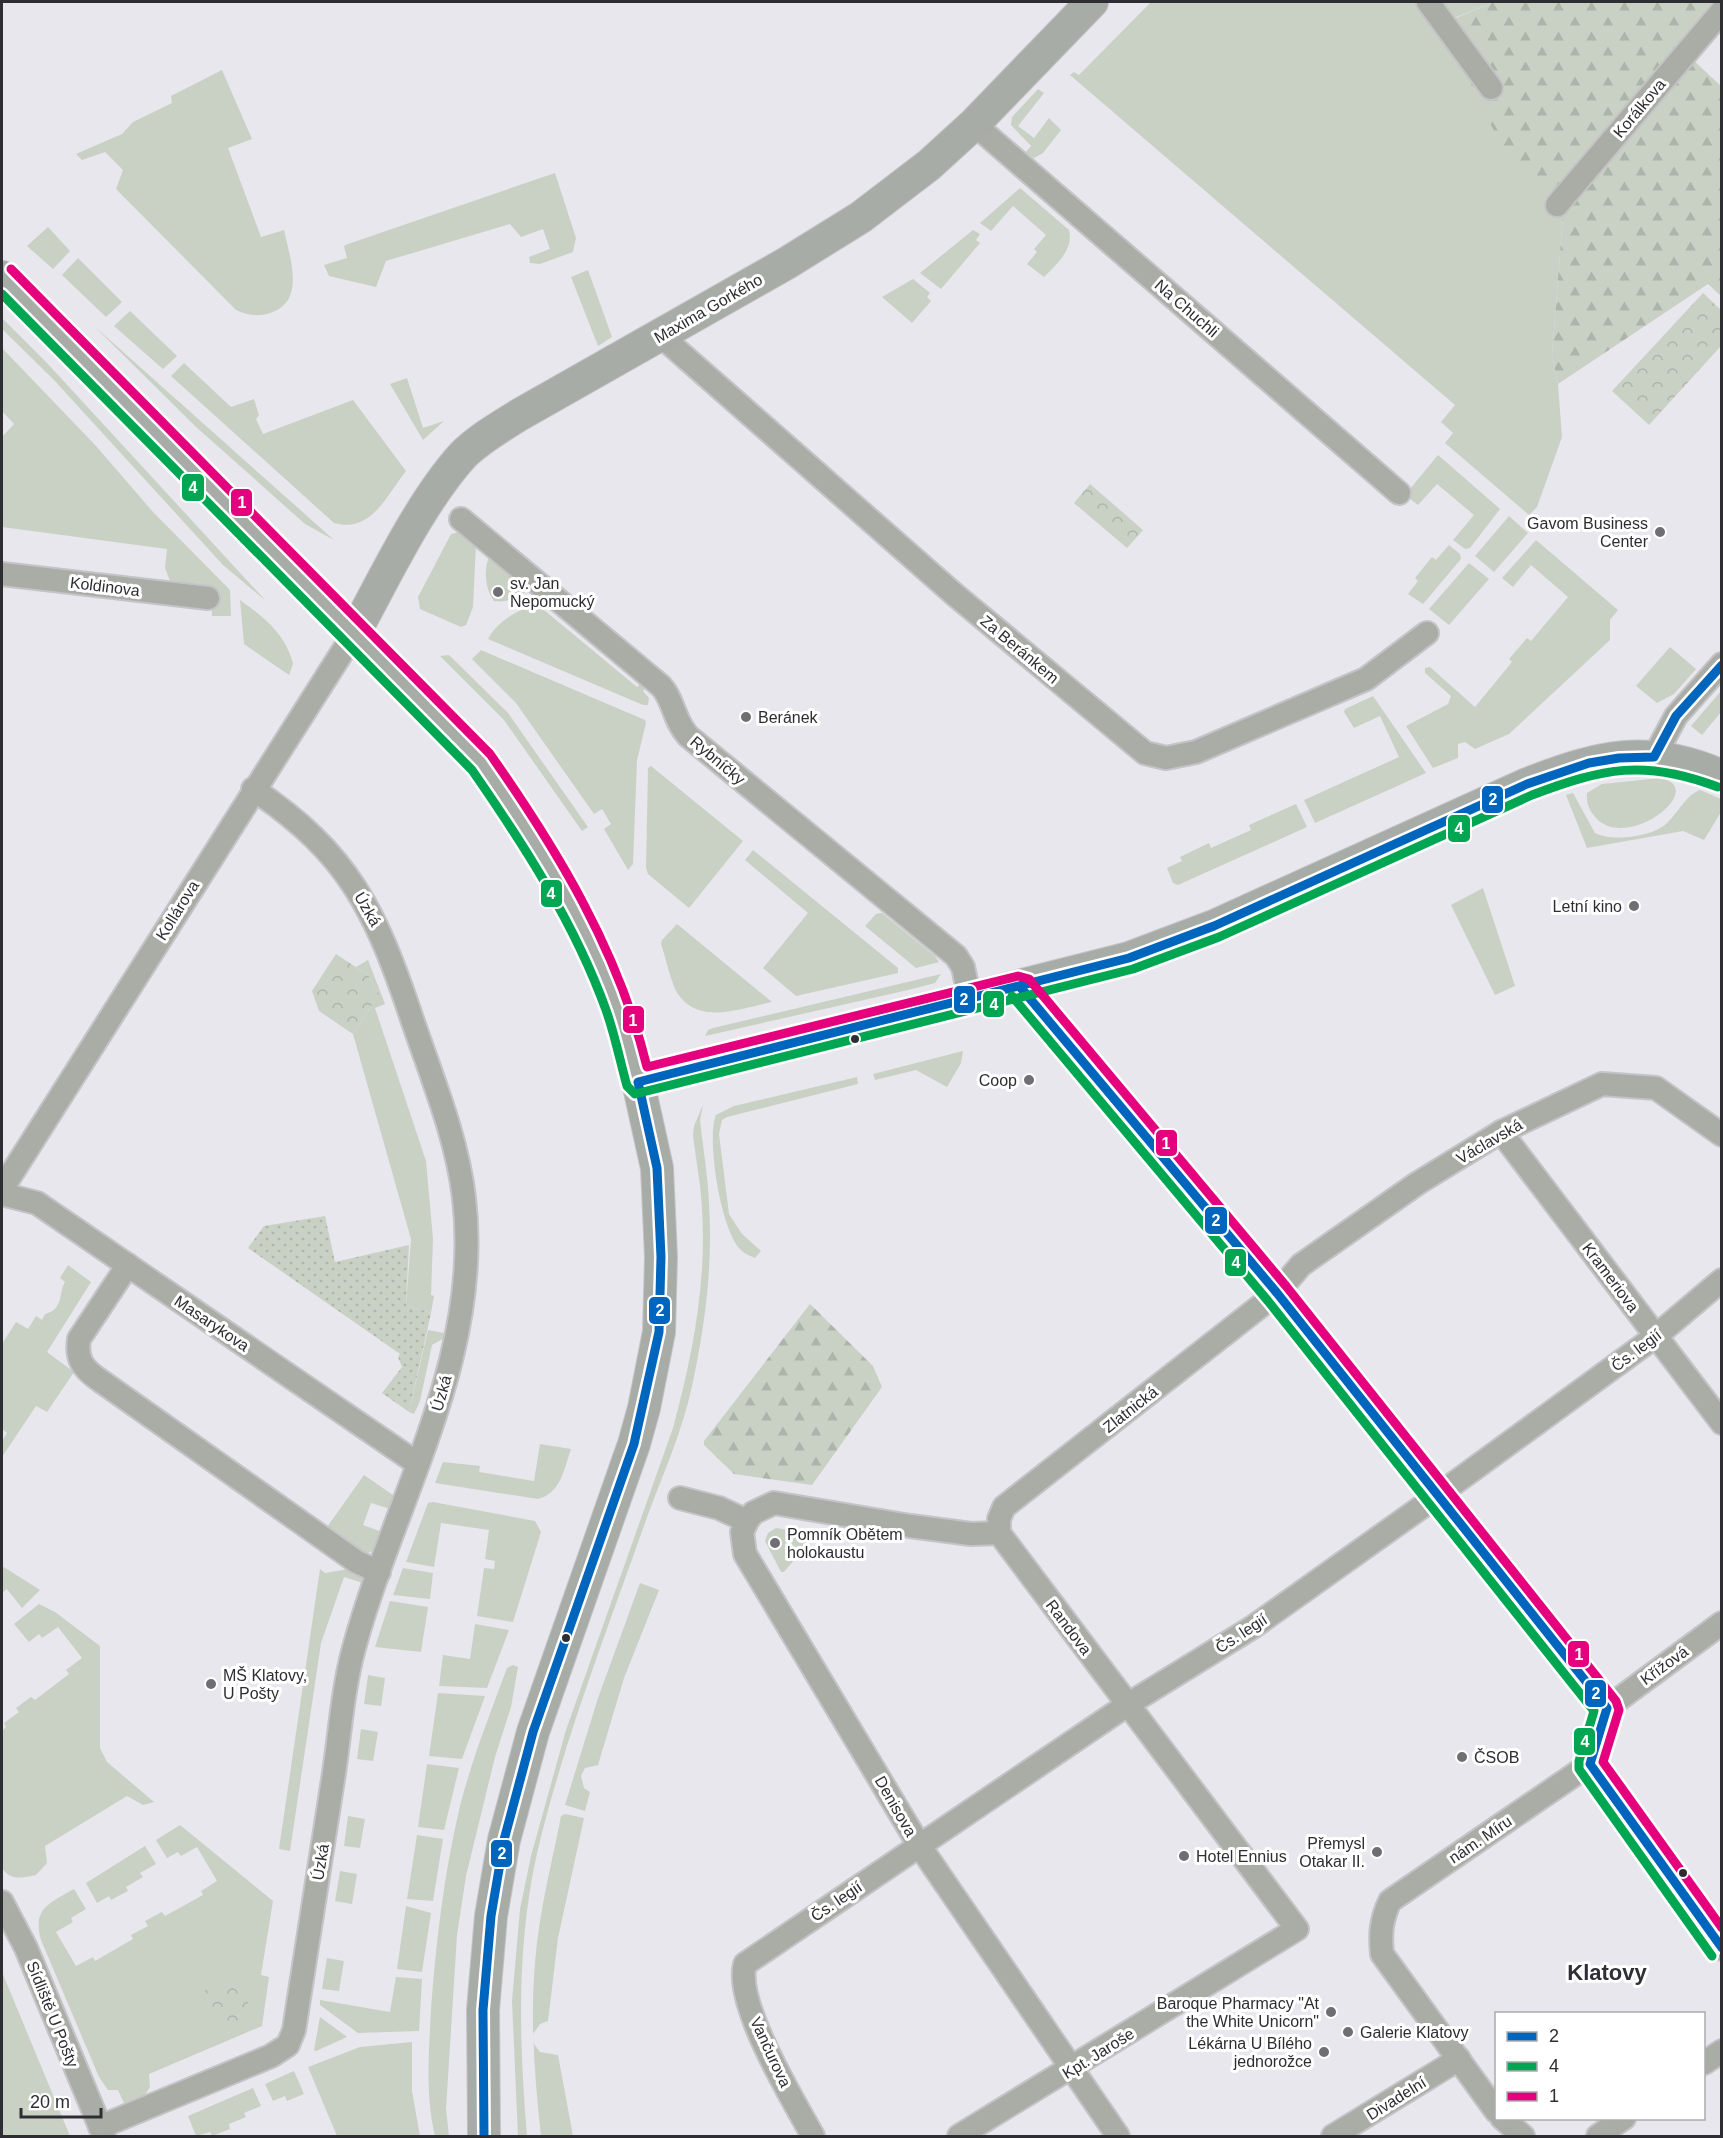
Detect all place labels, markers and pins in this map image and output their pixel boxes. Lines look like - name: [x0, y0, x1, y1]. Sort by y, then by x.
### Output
- place label: Gavom Business Center: [1527, 515, 1649, 550]
- marker: Gavom Business Center: [1653, 525, 1667, 539]
- place label: sv. Jan Nepomucký: [510, 575, 594, 610]
- marker: sv. Jan Nepomucký: [491, 585, 505, 599]
- place label: Beránek: [758, 709, 819, 726]
- marker: Beránek: [739, 710, 753, 724]
- place label: Letní kino: [1553, 898, 1622, 915]
- marker: Letní kino: [1627, 899, 1641, 913]
- unlabelled marker: [849, 1033, 861, 1045]
- place label: Coop: [979, 1072, 1017, 1089]
- marker: Coop: [1022, 1073, 1036, 1087]
- place label: Pomník Obětem holokaustu: [787, 1526, 903, 1561]
- marker: Pomník Obětem holokaustu: [768, 1536, 782, 1550]
- unlabelled marker: [560, 1632, 572, 1644]
- place label: MŠ Klatovy, U Pošty: [223, 1666, 307, 1702]
- marker: MŠ Klatovy, U Pošty: [204, 1677, 218, 1691]
- place label: ČSOB: [1474, 1748, 1519, 1766]
- marker: ČSOB: [1455, 1750, 1469, 1764]
- place label: Přemysl Otakar II.: [1299, 1835, 1365, 1870]
- marker: Přemysl Otakar II.: [1370, 1845, 1384, 1859]
- place label: Hotel Ennius: [1196, 1848, 1287, 1865]
- marker: Hotel Ennius: [1177, 1849, 1191, 1863]
- unlabelled marker: [1677, 1867, 1689, 1879]
- place label: Baroque Pharmacy "At the White Unicorn": [1157, 1995, 1320, 2030]
- marker: Baroque Pharmacy "At the White Unicorn": [1324, 2005, 1338, 2019]
- place label: Galerie Klatovy: [1360, 2024, 1469, 2041]
- marker: Galerie Klatovy: [1341, 2025, 1355, 2039]
- place label: Lékárna U Bílého jednorožce: [1188, 2035, 1312, 2070]
- marker: Lékárna U Bílého jednorožce: [1317, 2045, 1331, 2059]

